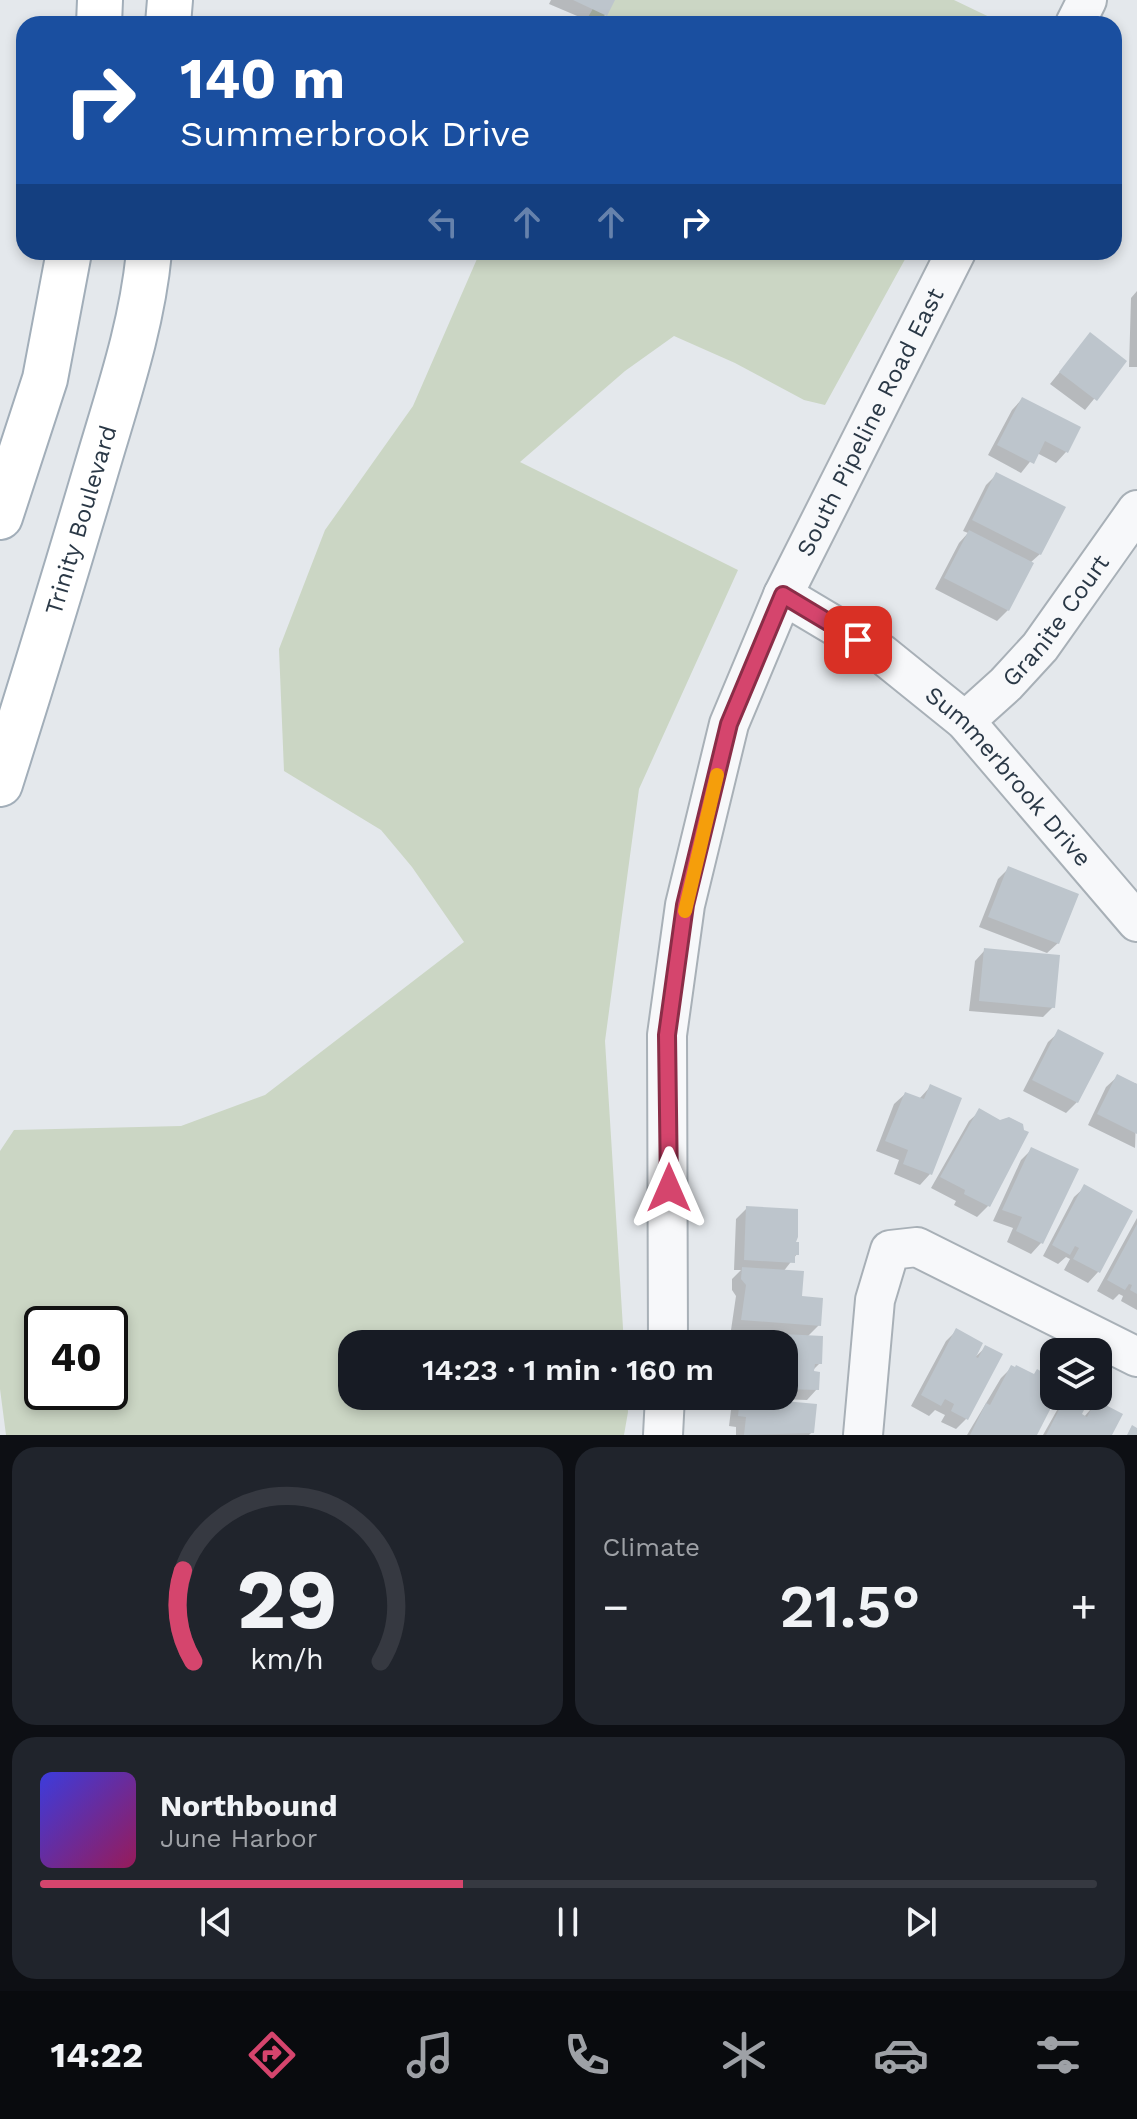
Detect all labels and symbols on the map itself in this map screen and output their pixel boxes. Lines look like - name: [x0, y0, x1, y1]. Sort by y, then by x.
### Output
- street label: South Pipeline Road East: [791, 283, 950, 561]
- street label: Trinity Boulevard: [39, 422, 123, 618]
- street label: Granite Court: [997, 549, 1115, 692]
- pin: [824, 606, 892, 674]
- street label: Summerbrook Drive: [920, 681, 1097, 872]
- position arrow: [627, 1146, 711, 1230]
- speed limit sign: 40: [24, 1306, 128, 1410]

